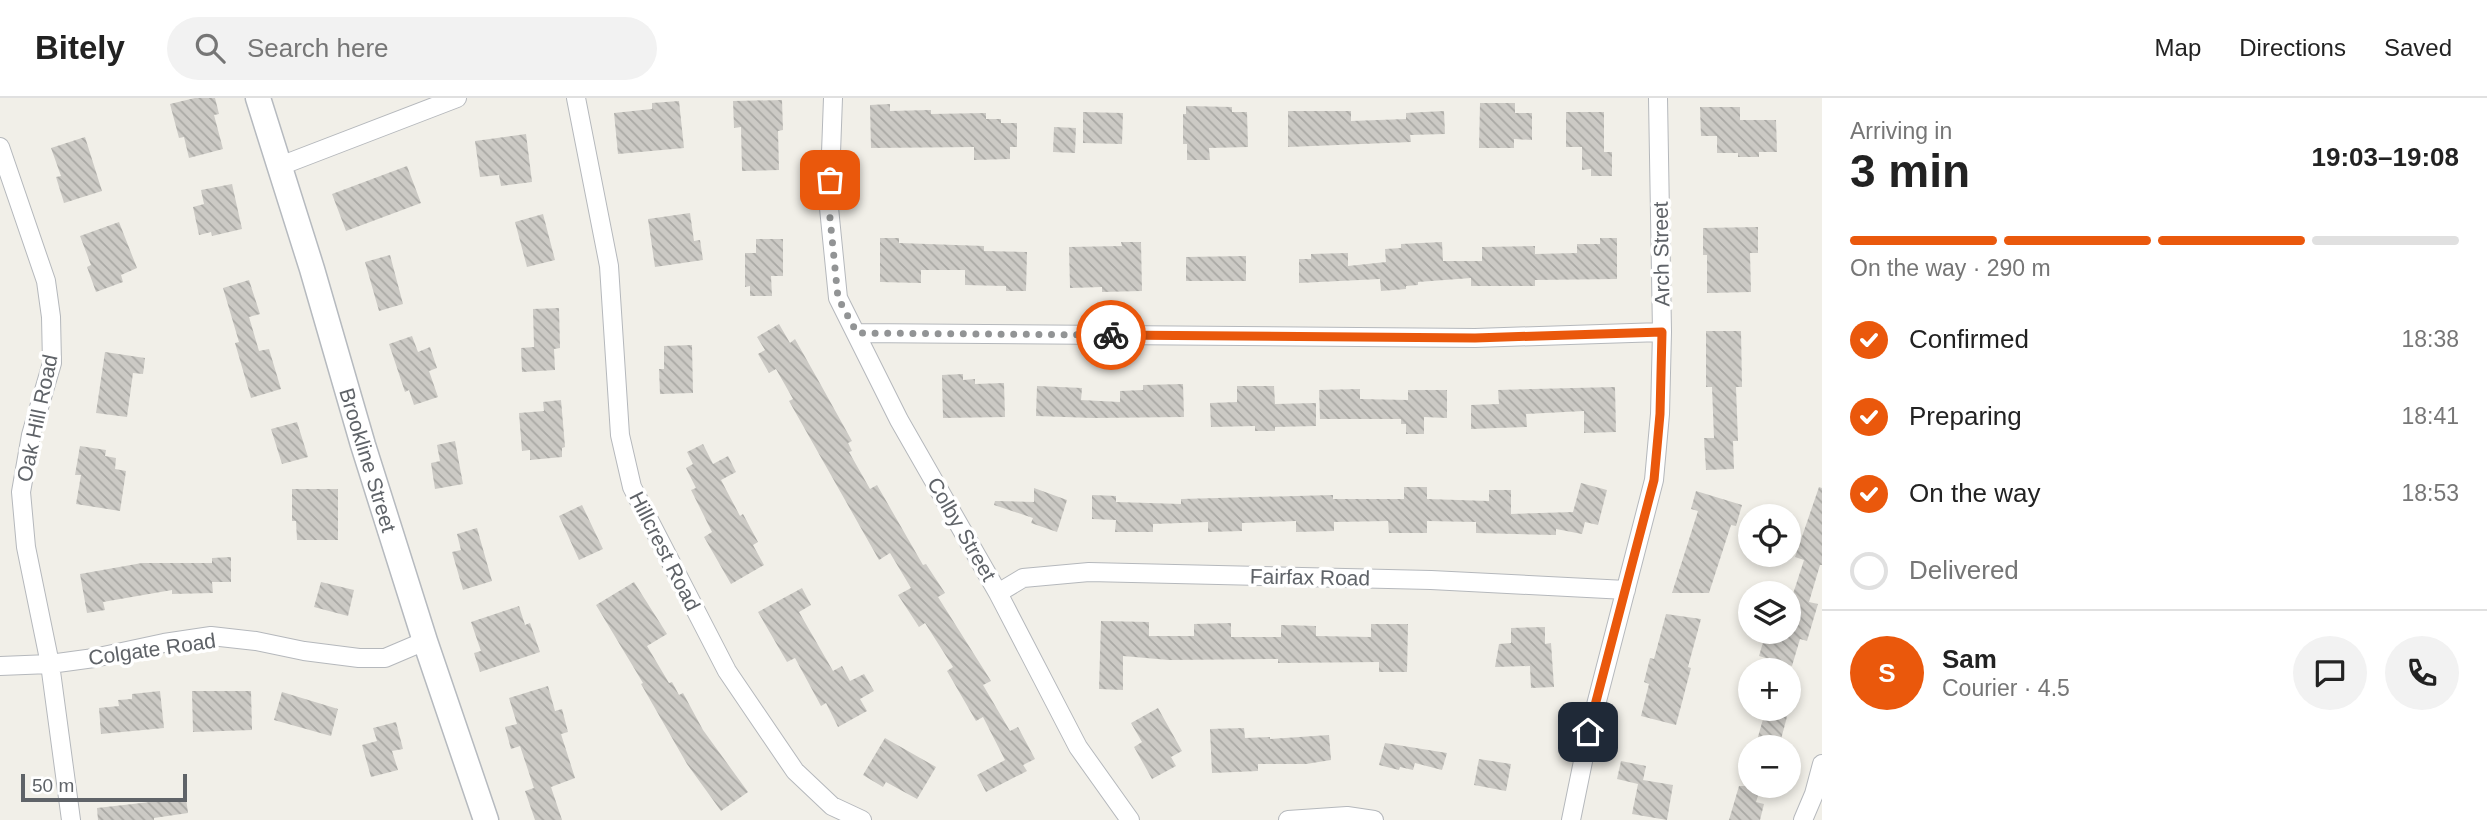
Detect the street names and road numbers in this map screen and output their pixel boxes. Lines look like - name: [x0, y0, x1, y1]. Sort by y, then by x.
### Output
- street label: Arch Street: [1649, 201, 1673, 307]
- street label: Oak Hill Road: [12, 352, 62, 484]
- street label: Brookline Street: [335, 385, 401, 535]
- street label: Colby Street: [923, 473, 1001, 585]
- street label: Hillcrest Road: [625, 488, 705, 614]
- street label: Fairfax Road: [1250, 564, 1370, 590]
- street label: Colgate Road: [87, 629, 217, 669]

